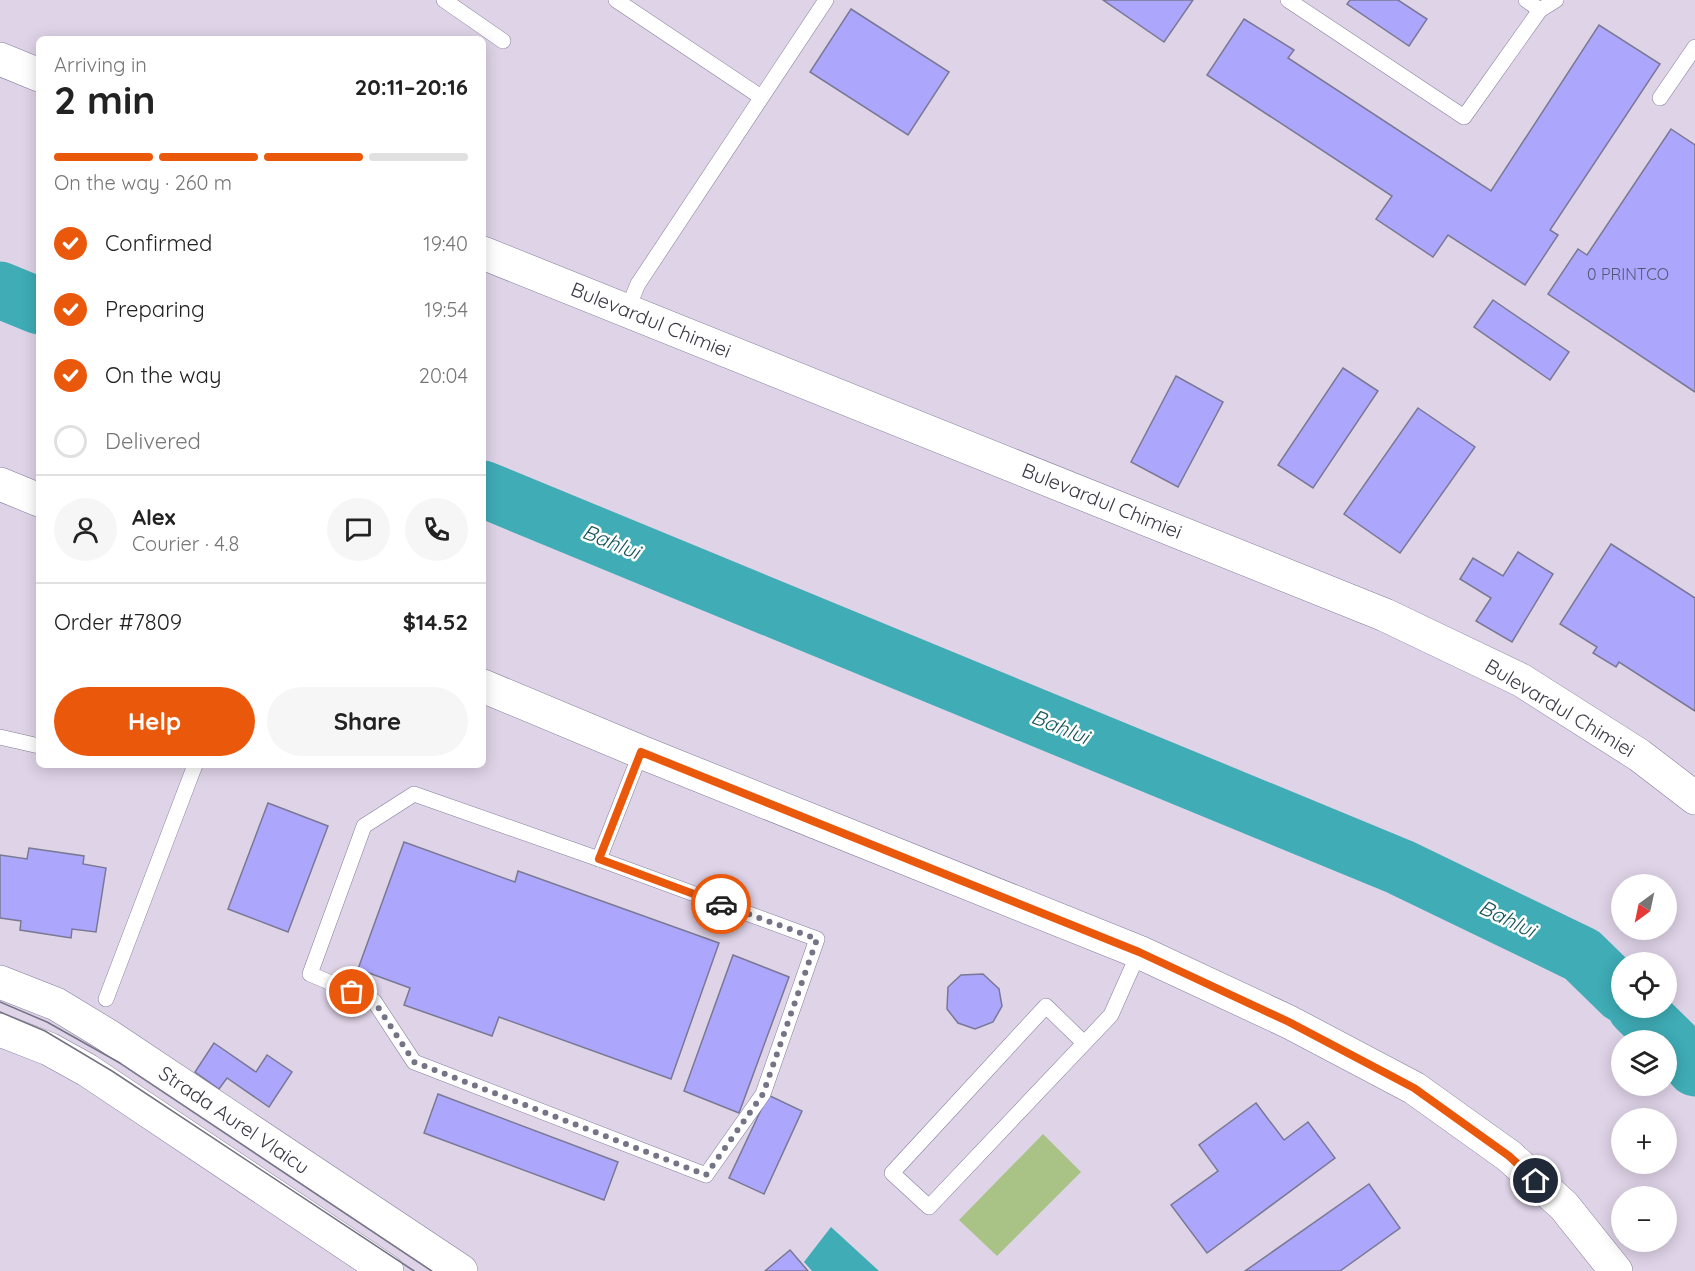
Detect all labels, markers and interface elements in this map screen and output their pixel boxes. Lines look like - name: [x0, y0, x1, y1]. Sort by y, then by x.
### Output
- text: Arriving in: [54, 52, 147, 77]
- text: 20:11–20:16: [355, 73, 468, 101]
- text: 2 min: [54, 75, 156, 124]
- text: On the way · 260 m: [54, 170, 232, 195]
- icon: check: [54, 227, 87, 260]
- text: Confirmed: [105, 229, 212, 257]
- text: 19:40: [423, 231, 468, 256]
- house number: 0 PRINTCO: [1587, 264, 1669, 284]
- street label: Bulevardul Chimiei: [567, 276, 735, 363]
- icon: check: [54, 293, 87, 326]
- text: Preparing: [105, 295, 205, 323]
- text: 19:54: [424, 297, 468, 322]
- icon: check: [54, 359, 87, 392]
- text: On the way: [105, 361, 221, 389]
- text: 20:04: [419, 363, 468, 388]
- text: Delivered: [105, 427, 201, 455]
- street label: Bulevardul Chimiei: [1018, 457, 1186, 544]
- button: person: [54, 498, 117, 561]
- button: chat: [327, 498, 390, 561]
- button: phone: [405, 498, 468, 561]
- text: Alex: [132, 503, 175, 531]
- water label: Bahlui: [579, 518, 646, 565]
- text: Courier · 4.8: [132, 531, 239, 556]
- text: Order #7809: [54, 608, 182, 636]
- text: $14.52: [403, 608, 468, 636]
- street label: Bulevardul Chimiei: [1481, 653, 1640, 762]
- button: Help: [54, 687, 255, 756]
- button: Share: [267, 687, 468, 756]
- water label: Bahlui: [1028, 703, 1095, 750]
- courier: [691, 874, 751, 934]
- north arrow: [1611, 874, 1677, 940]
- map controls: [1611, 874, 1677, 1252]
- icon: car: [705, 888, 738, 921]
- water label: Bahlui: [1475, 893, 1542, 944]
- button: locate: [1611, 952, 1677, 1018]
- pin: [326, 966, 377, 1017]
- icon: bag: [335, 975, 368, 1008]
- button: layers: [1611, 1030, 1677, 1096]
- street label: Strada Aurel Vlaicu: [154, 1060, 314, 1179]
- button: +: [1611, 1108, 1677, 1174]
- pin: [1510, 1155, 1561, 1206]
- icon: home: [1519, 1164, 1552, 1197]
- button: −: [1611, 1186, 1677, 1252]

